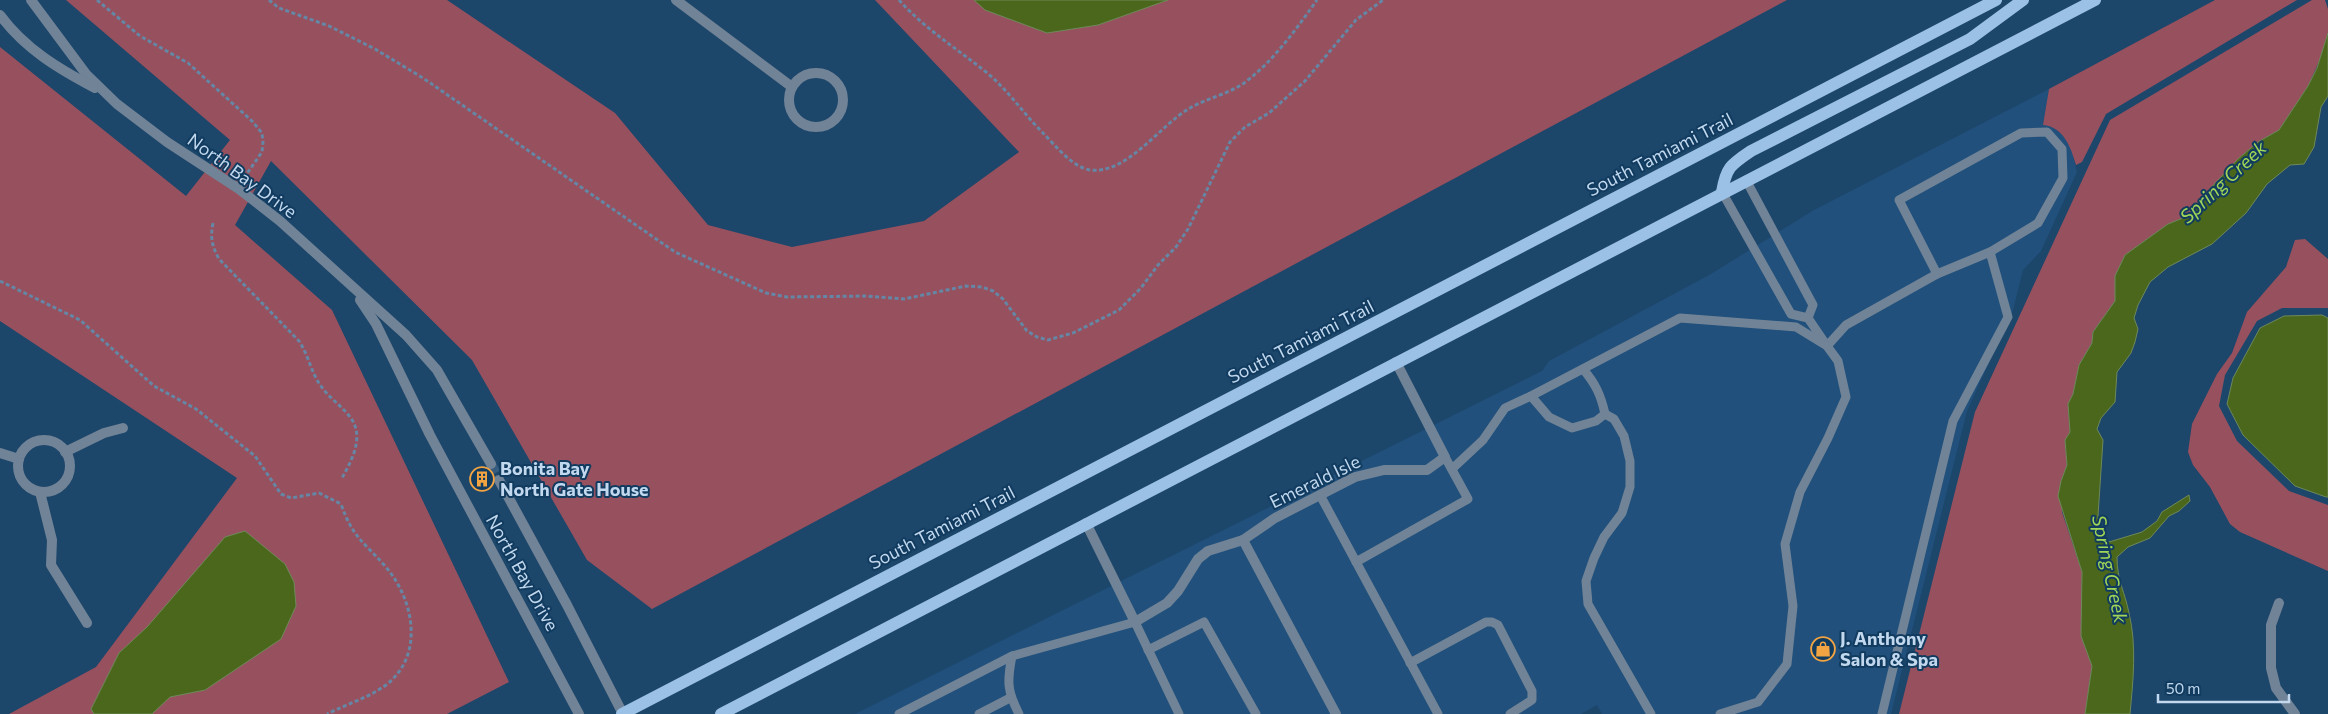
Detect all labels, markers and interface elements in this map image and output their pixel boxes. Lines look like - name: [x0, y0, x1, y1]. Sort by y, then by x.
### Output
- street label: South Tamiami Trail: [1583, 108, 1736, 200]
- street label: North Bay Drive: [184, 128, 302, 222]
- water label: Spring Creek: [2174, 135, 2271, 228]
- street label: South Tamiami Trail: [1224, 295, 1377, 387]
- street label: Emerald Isle: [1266, 450, 1363, 512]
- place label: Bonita Bay North Gate House: [500, 457, 649, 500]
- building icon: Bonita Bay North Gate House: [469, 466, 495, 492]
- street label: South Tamiami Trail: [865, 481, 1018, 573]
- street label: North Bay Drive: [482, 510, 564, 635]
- water label: Spring Creek: [2088, 513, 2133, 626]
- place label: J. Anthony Salon & Spa: [1840, 627, 1938, 670]
- shop icon: J. Anthony Salon & Spa: [1810, 636, 1836, 662]
- scale bar: [2158, 672, 2289, 704]
- text: 50 m: [2166, 679, 2200, 697]

